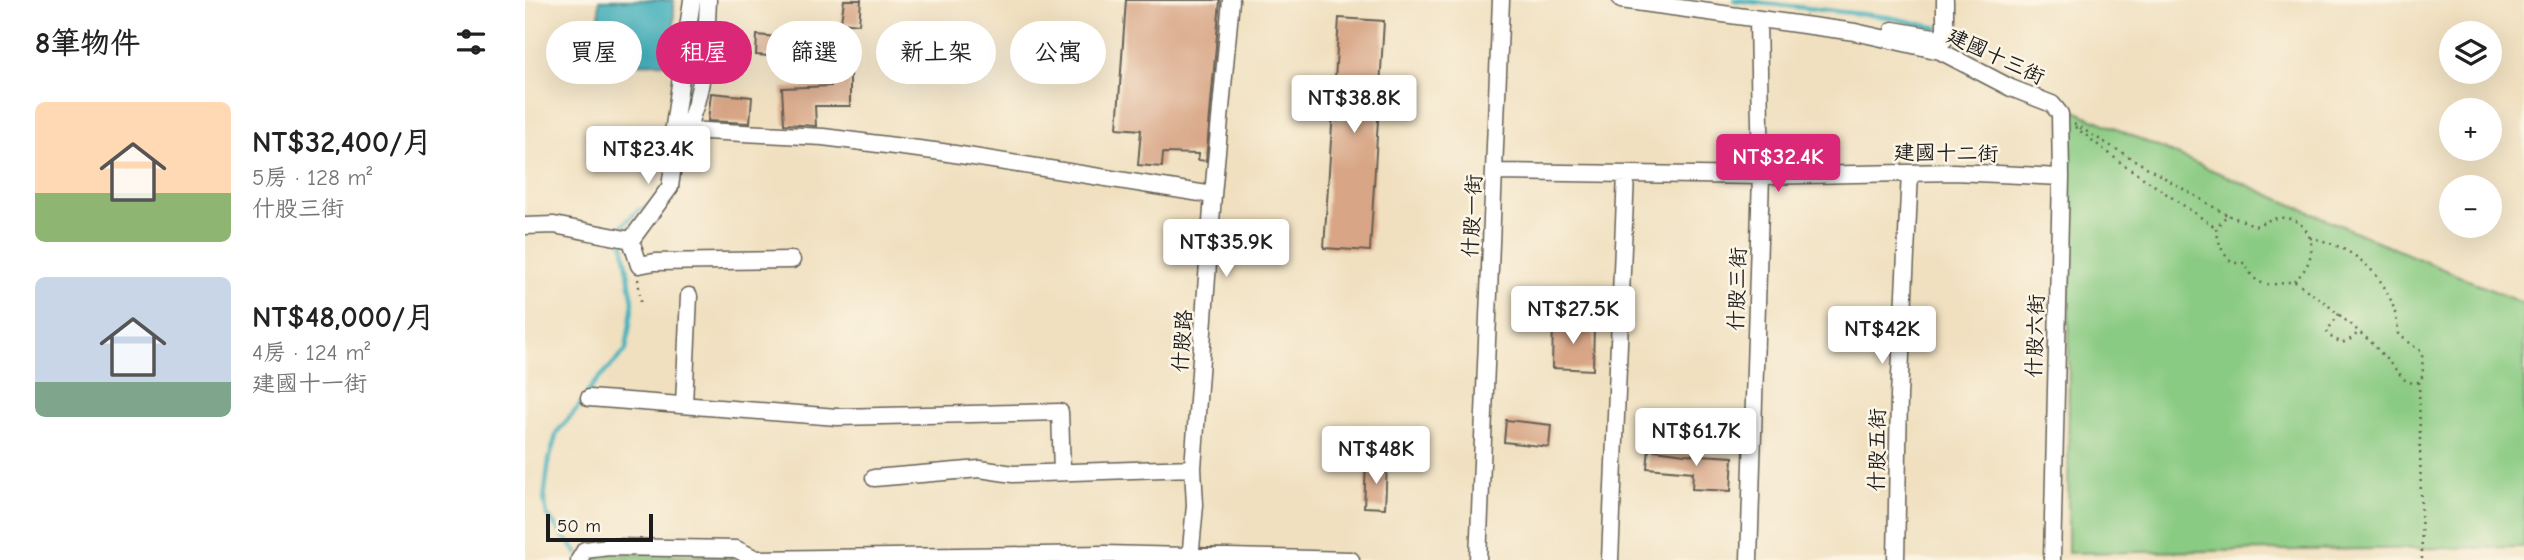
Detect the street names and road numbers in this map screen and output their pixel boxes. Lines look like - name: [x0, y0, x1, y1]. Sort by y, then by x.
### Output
- street label: 建國十三街: [1943, 23, 2049, 89]
- street label: 建國十二街: [1893, 140, 1999, 166]
- street label: 什股一街: [1458, 173, 1486, 259]
- street label: 什股三街: [1724, 247, 1750, 331]
- street label: 什股六街: [2022, 294, 2048, 378]
- street label: 什股路: [1168, 309, 1196, 373]
- street label: 什股五街: [1864, 408, 1890, 492]

